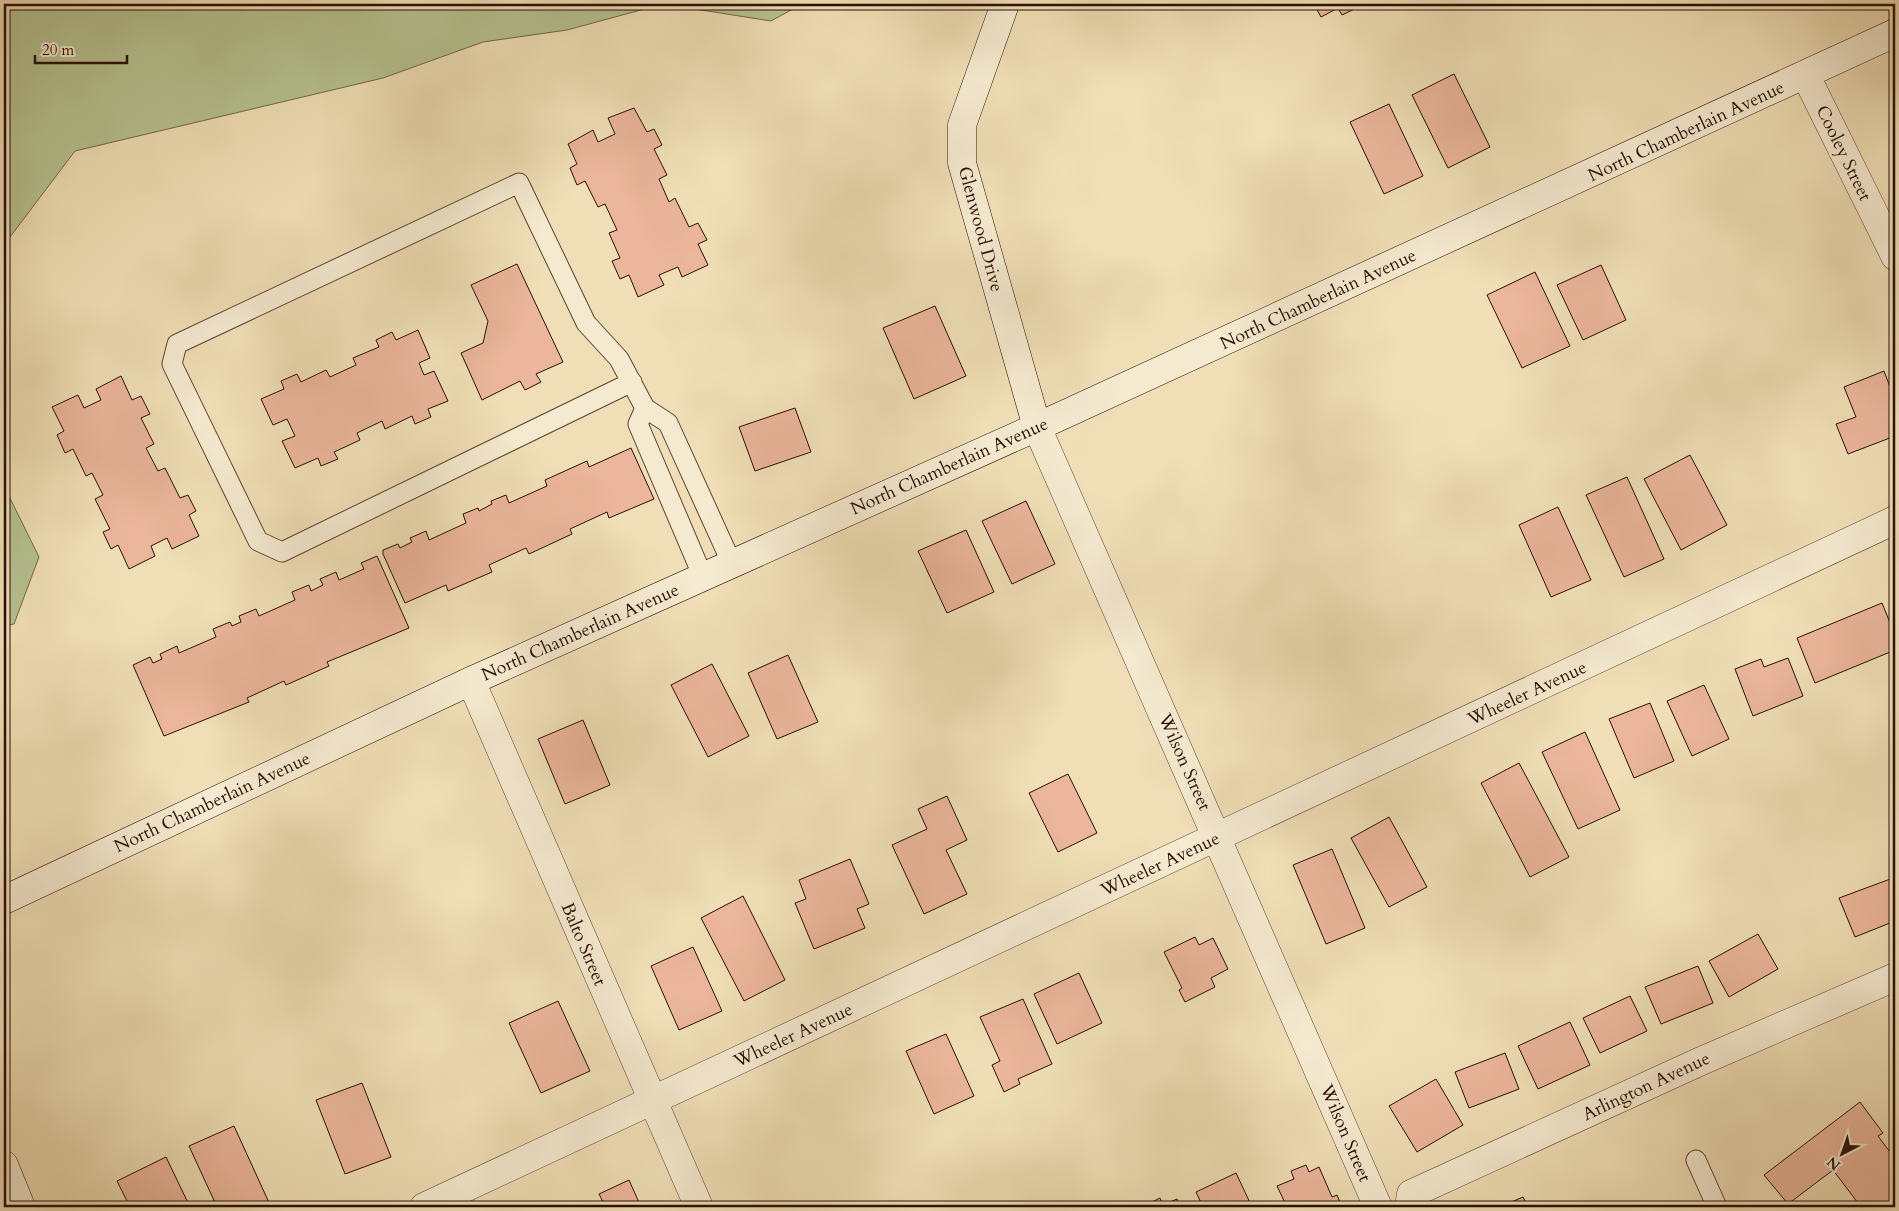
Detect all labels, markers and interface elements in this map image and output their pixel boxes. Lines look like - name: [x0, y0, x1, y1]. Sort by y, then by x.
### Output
- scale bar: [35, 32, 128, 64]
- text: 20 m: [42, 40, 74, 60]
- street label: North Chamberlain Avenue: [1584, 75, 1788, 188]
- street label: Cooley Street: [1810, 101, 1878, 206]
- street label: Glenwood Drive: [952, 164, 1009, 295]
- street label: North Chamberlain Avenue: [1216, 243, 1420, 356]
- street label: North Chamberlain Avenue: [846, 412, 1052, 521]
- street label: North Chamberlain Avenue: [477, 578, 683, 687]
- street label: Wheeler Avenue: [1463, 655, 1591, 732]
- street label: Wilson Street: [1152, 709, 1217, 815]
- street label: North Chamberlain Avenue: [110, 746, 314, 859]
- street label: Wheeler Avenue: [1096, 826, 1224, 903]
- street label: Balto Street: [555, 899, 612, 990]
- street label: Wheeler Avenue: [729, 997, 857, 1074]
- street label: Arlington Avenue: [1578, 1046, 1714, 1127]
- street label: Wilson Street: [1313, 1080, 1377, 1186]
- north arrow: [1816, 1128, 1866, 1178]
- text: N: [1823, 1152, 1845, 1175]

